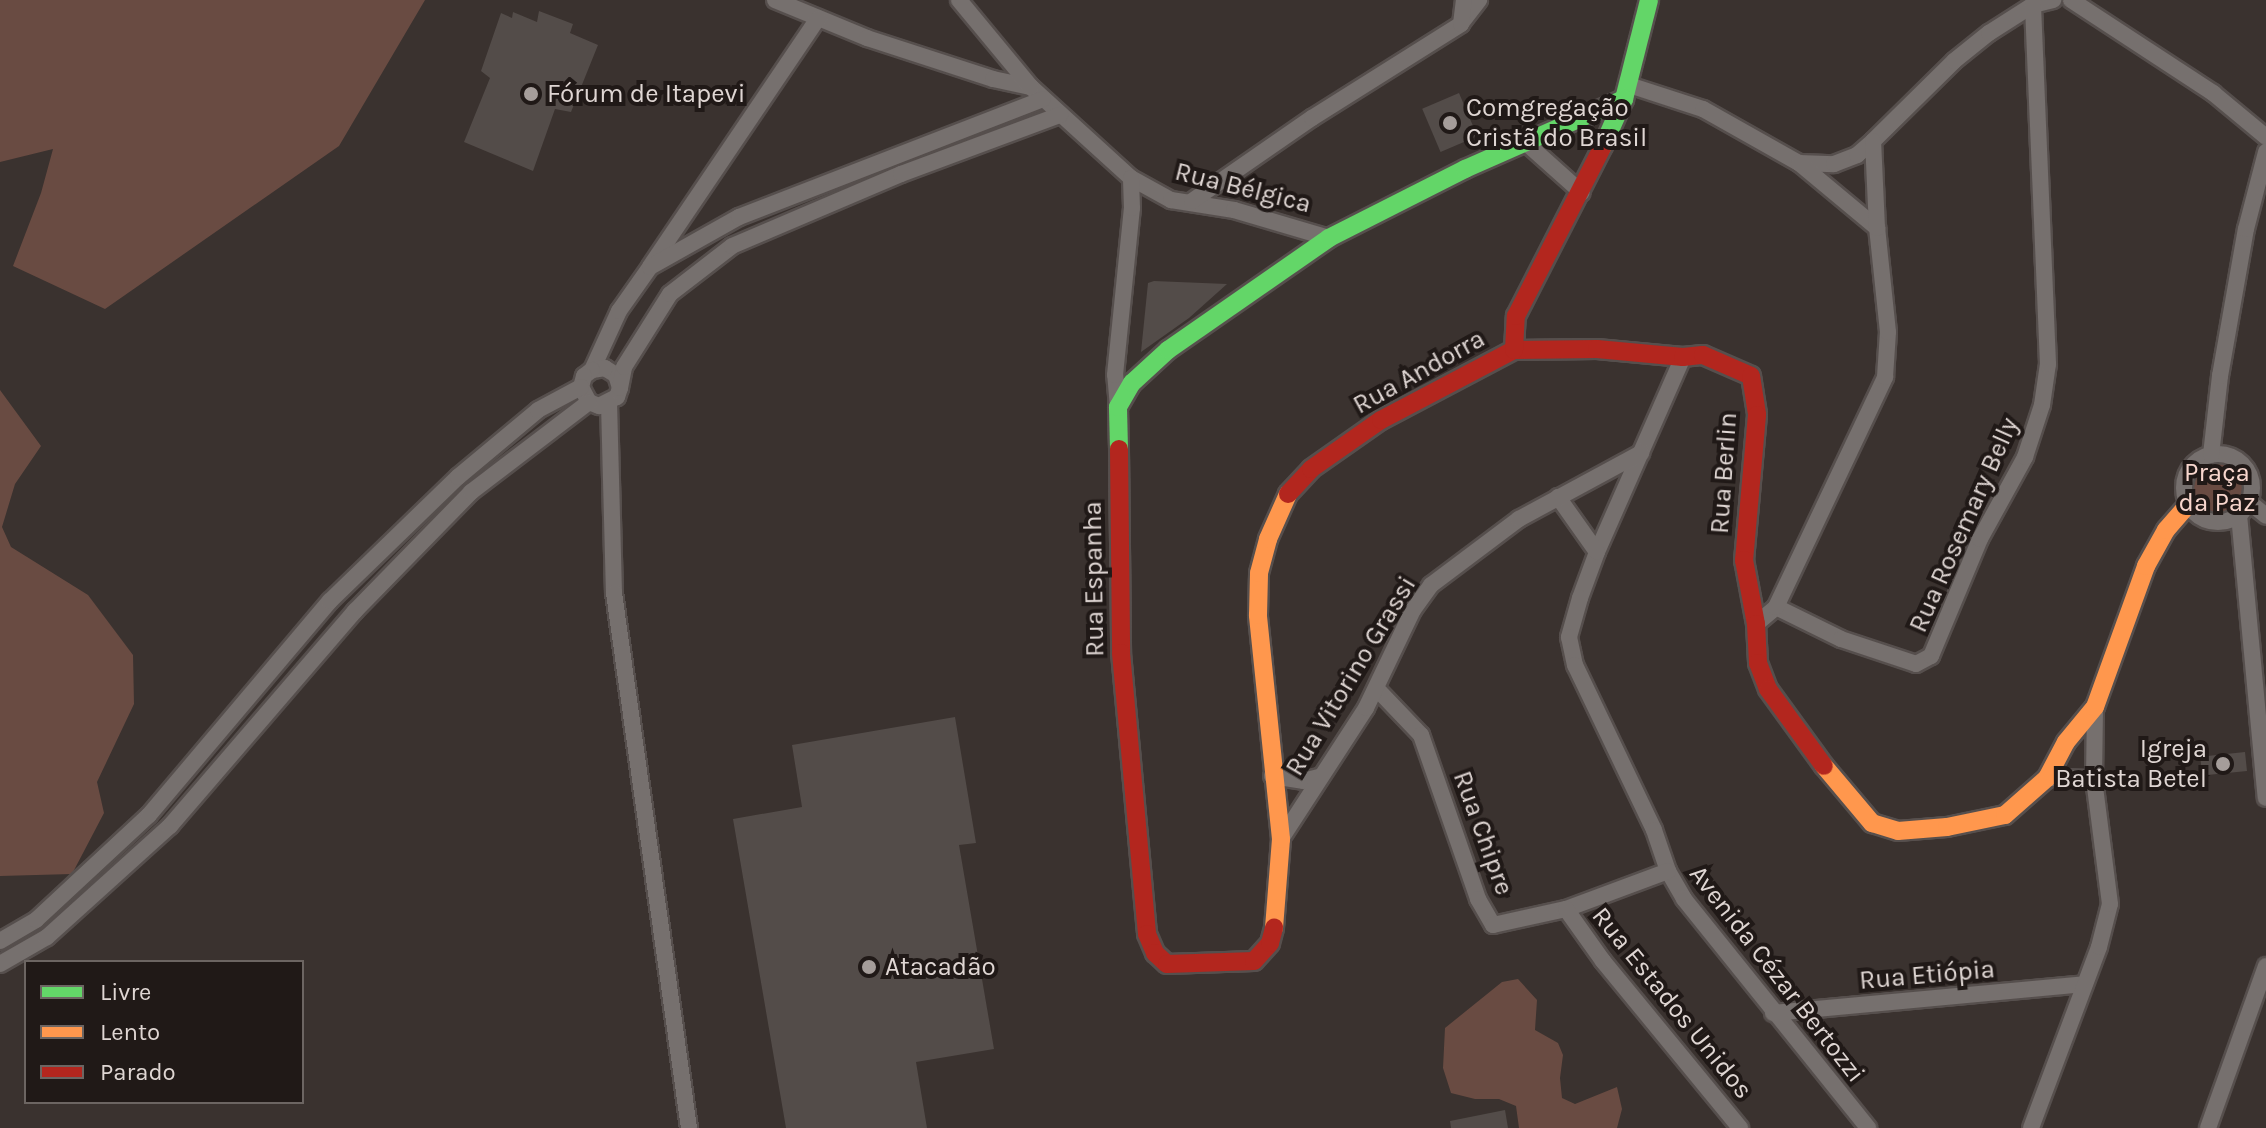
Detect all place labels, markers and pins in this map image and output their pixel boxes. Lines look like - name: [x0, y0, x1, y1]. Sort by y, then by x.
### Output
- place label: Fórum de Itapevi: [547, 78, 745, 110]
- marker: Fórum de Itapevi: [522, 85, 540, 103]
- place label: Comgregação Cristã do Brasil: [1466, 92, 1647, 154]
- marker: Comgregação Cristã do Brasil: [1441, 114, 1459, 132]
- place label: Igreja Batista Betel: [2055, 733, 2207, 794]
- marker: Igreja Batista Betel: [2214, 755, 2232, 773]
- place label: Atacadão: [885, 951, 996, 983]
- marker: Atacadão: [860, 958, 878, 976]

